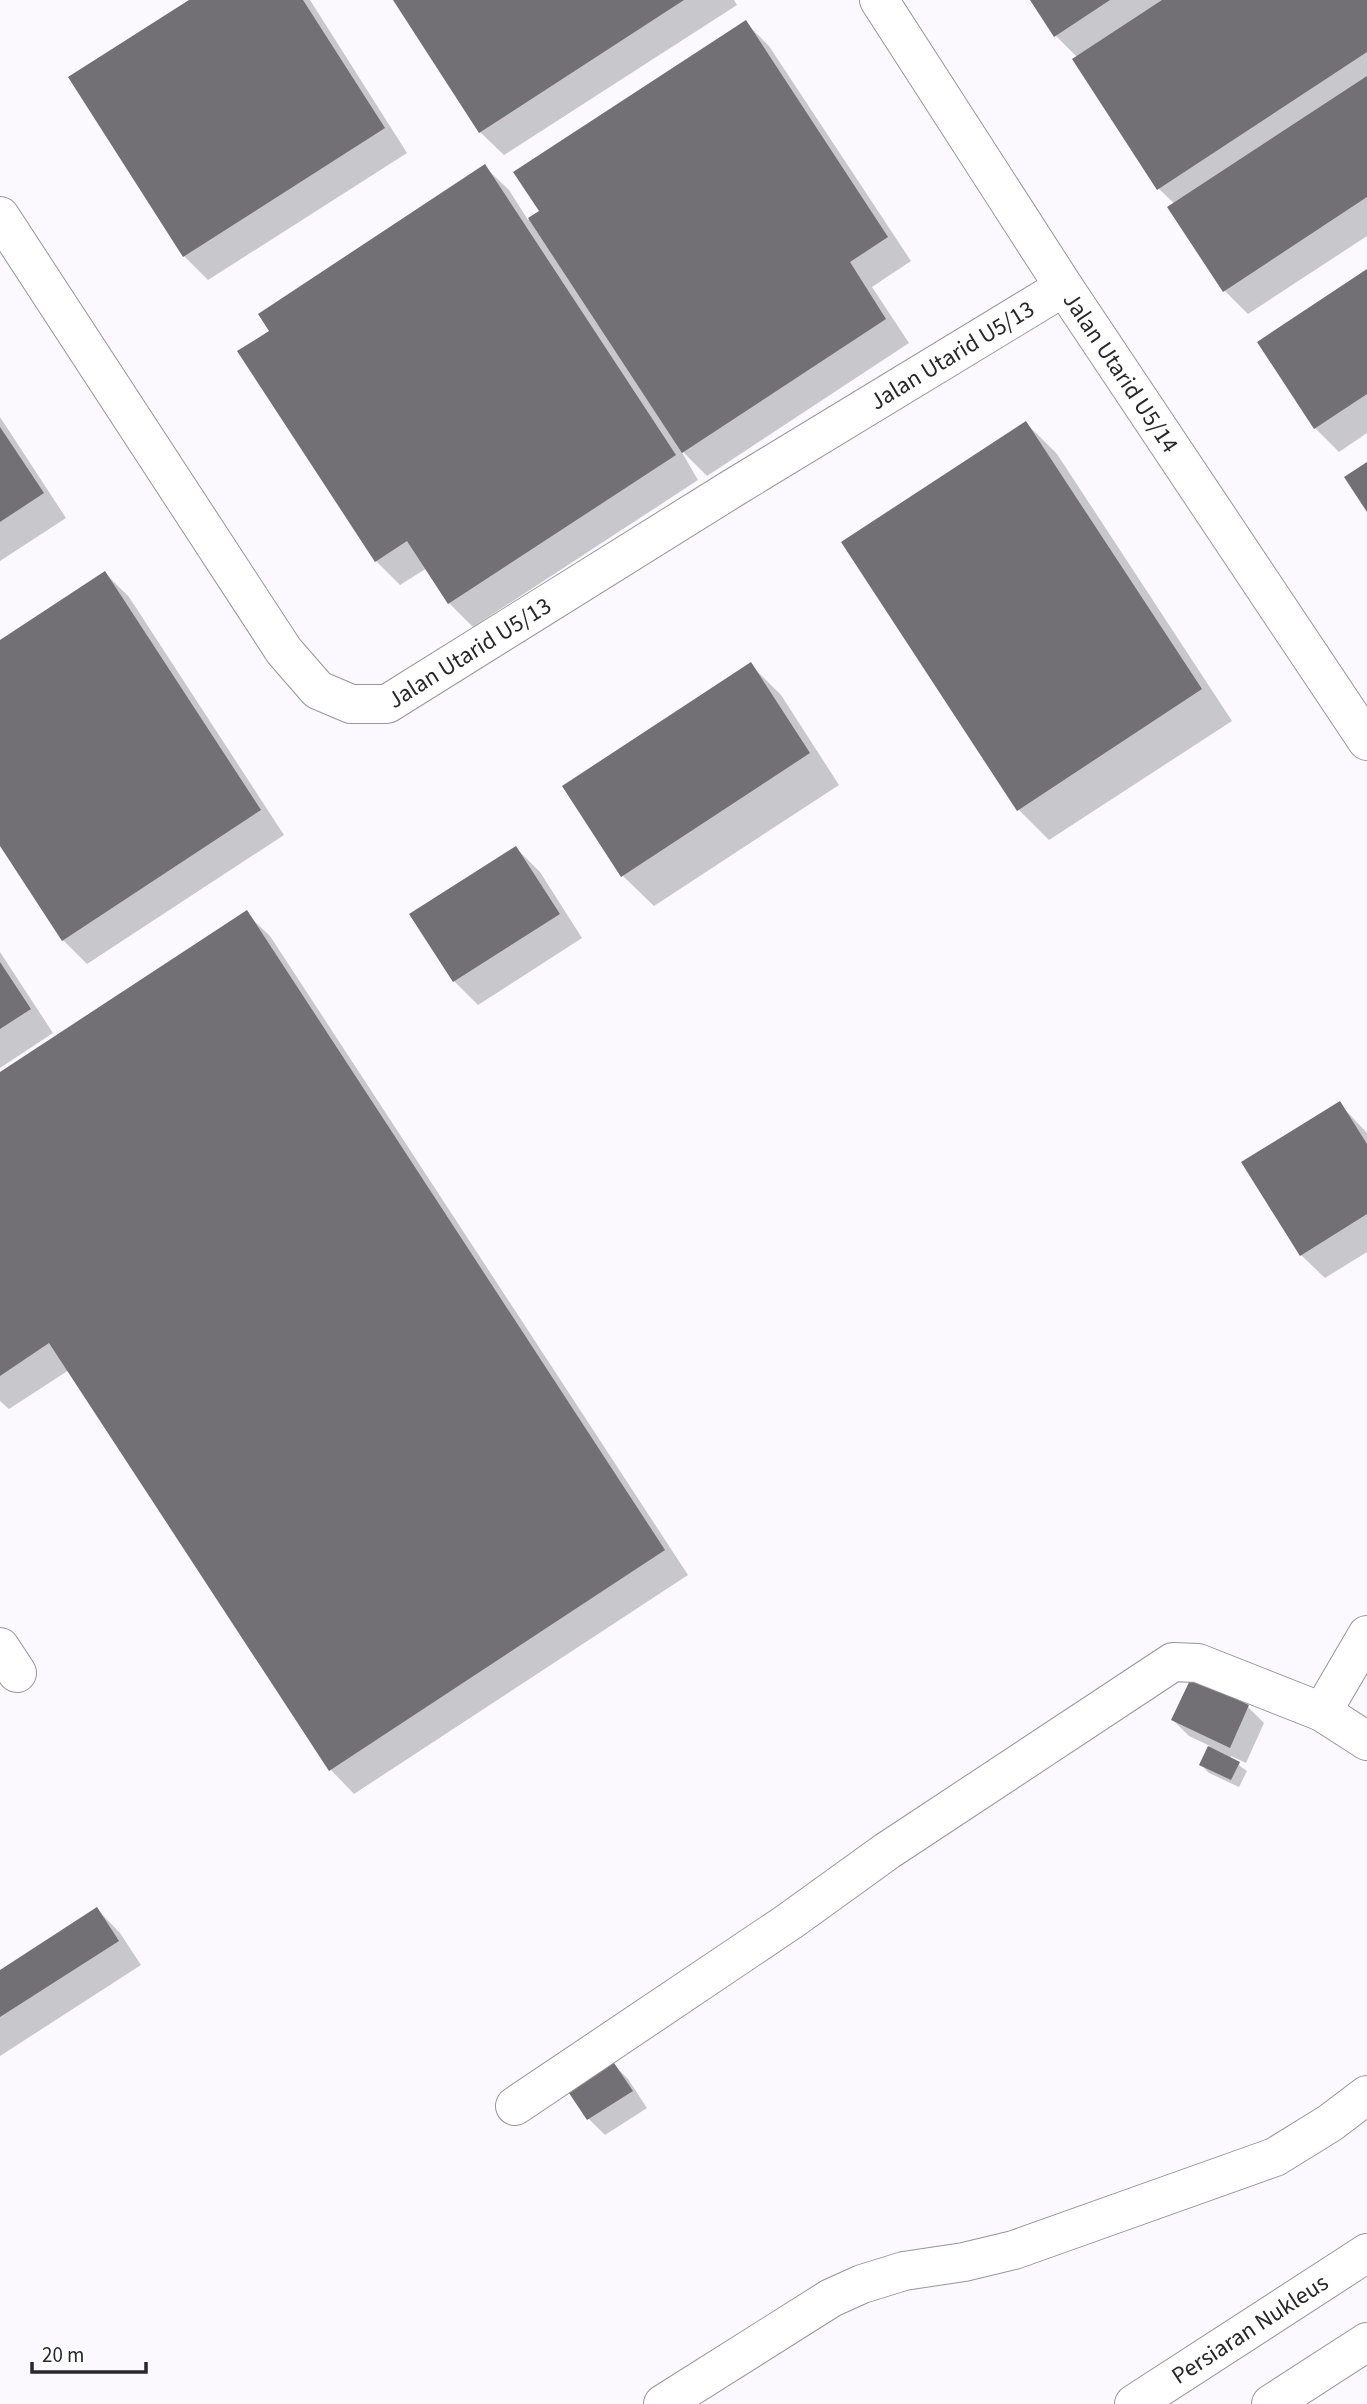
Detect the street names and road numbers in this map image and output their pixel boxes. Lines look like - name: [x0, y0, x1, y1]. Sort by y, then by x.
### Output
- street label: Jalan Utarid U5/14: [1054, 285, 1187, 460]
- street label: Jalan Utarid U5/13: [863, 292, 1041, 419]
- street label: Jalan Utarid U5/13: [381, 589, 558, 717]
- street label: Persiaran Nukleus: [1165, 2266, 1335, 2393]

